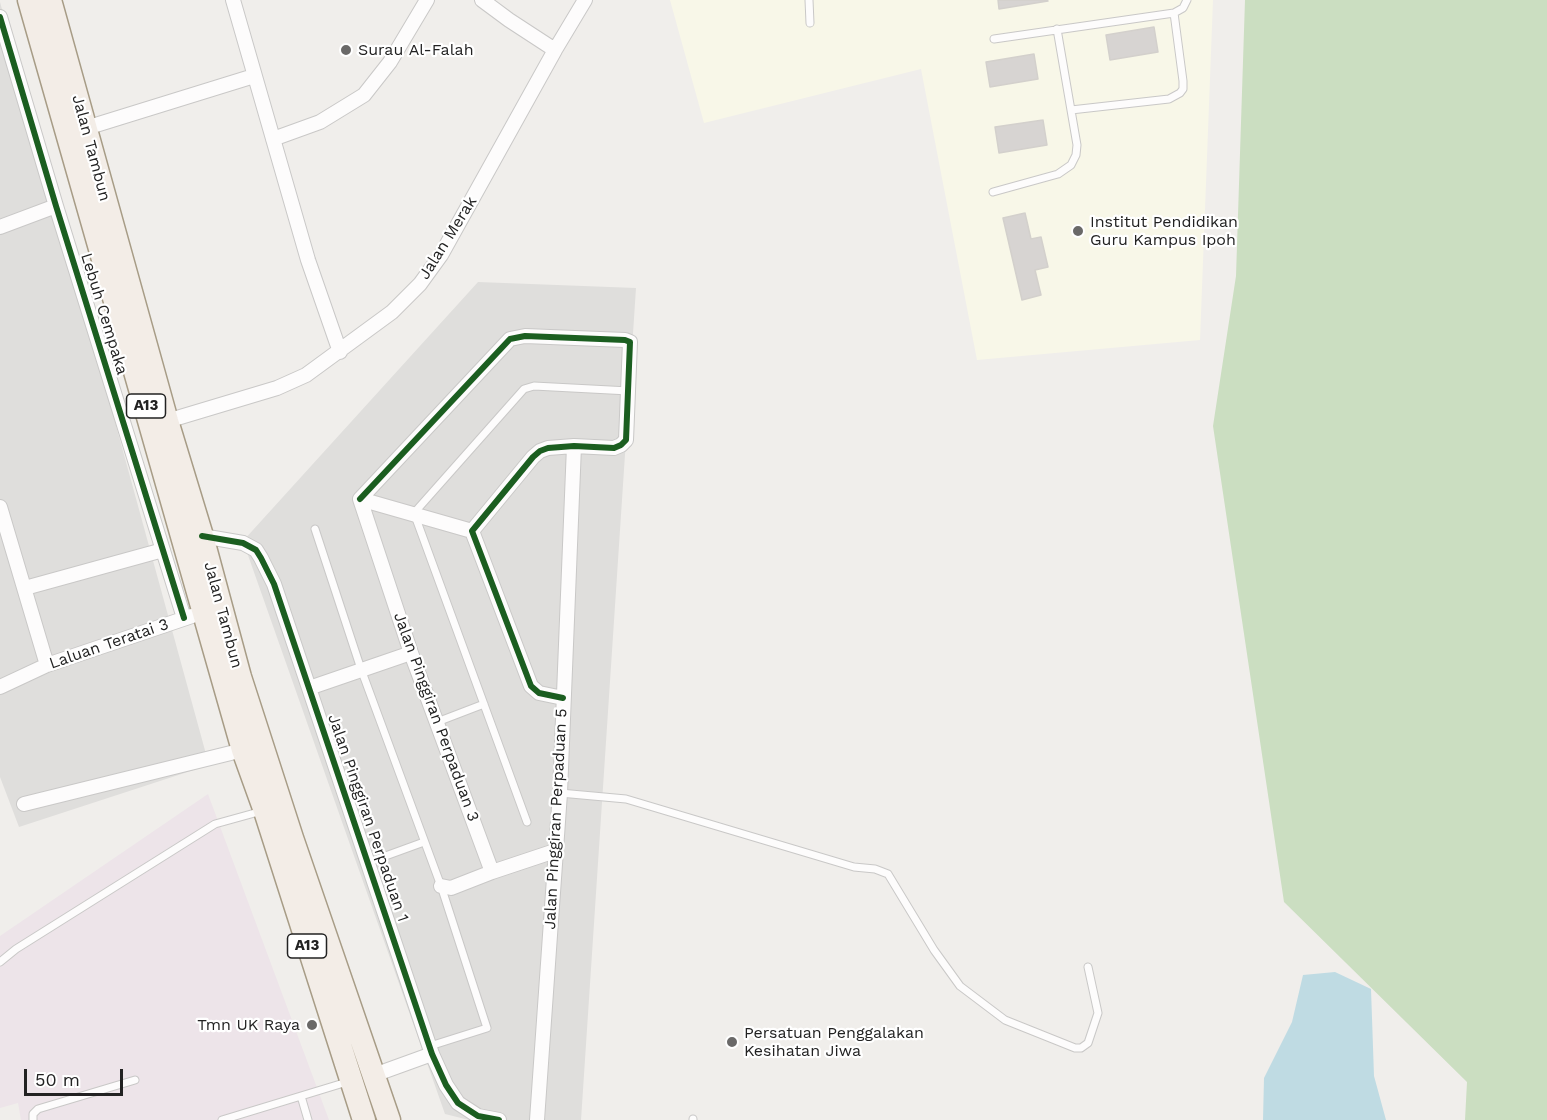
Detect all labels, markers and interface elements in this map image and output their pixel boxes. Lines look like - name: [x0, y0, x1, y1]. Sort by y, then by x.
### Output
- place label: Surau Al-Falah: [358, 40, 474, 60]
- marker: Surau Al-Falah: [339, 43, 353, 57]
- street label: Jalan Tambun: [68, 93, 114, 203]
- street label: Jalan Merak: [415, 193, 481, 283]
- place label: Institut Pendidikan Guru Kampus Ipoh: [1090, 212, 1238, 250]
- marker: Institut Pendidikan Guru Kampus Ipoh: [1071, 224, 1085, 238]
- street label: Lebuh Cempaka: [76, 251, 132, 377]
- road number: A13: [126, 394, 166, 418]
- street label: Jalan Tambun: [200, 560, 246, 670]
- street label: Jalan Pinggiran Perpaduan 3: [389, 610, 483, 824]
- street label: Laluan Teratai 3: [47, 615, 171, 673]
- street label: Jalan Pinggiran Perpaduan 5: [541, 708, 571, 930]
- street label: Jalan Pinggiran Perpaduan 1: [323, 712, 413, 924]
- road number: A13: [288, 934, 326, 958]
- place label: Tmn UK Raya: [197, 1015, 300, 1035]
- marker: Tmn UK Raya: [305, 1018, 319, 1032]
- place label: Persatuan Penggalakan Kesihatan Jiwa: [744, 1023, 924, 1061]
- marker: Persatuan Penggalakan Kesihatan Jiwa: [725, 1035, 739, 1049]
- scale bar: [27, 1057, 126, 1095]
- text: 50 m: [35, 1069, 80, 1090]

